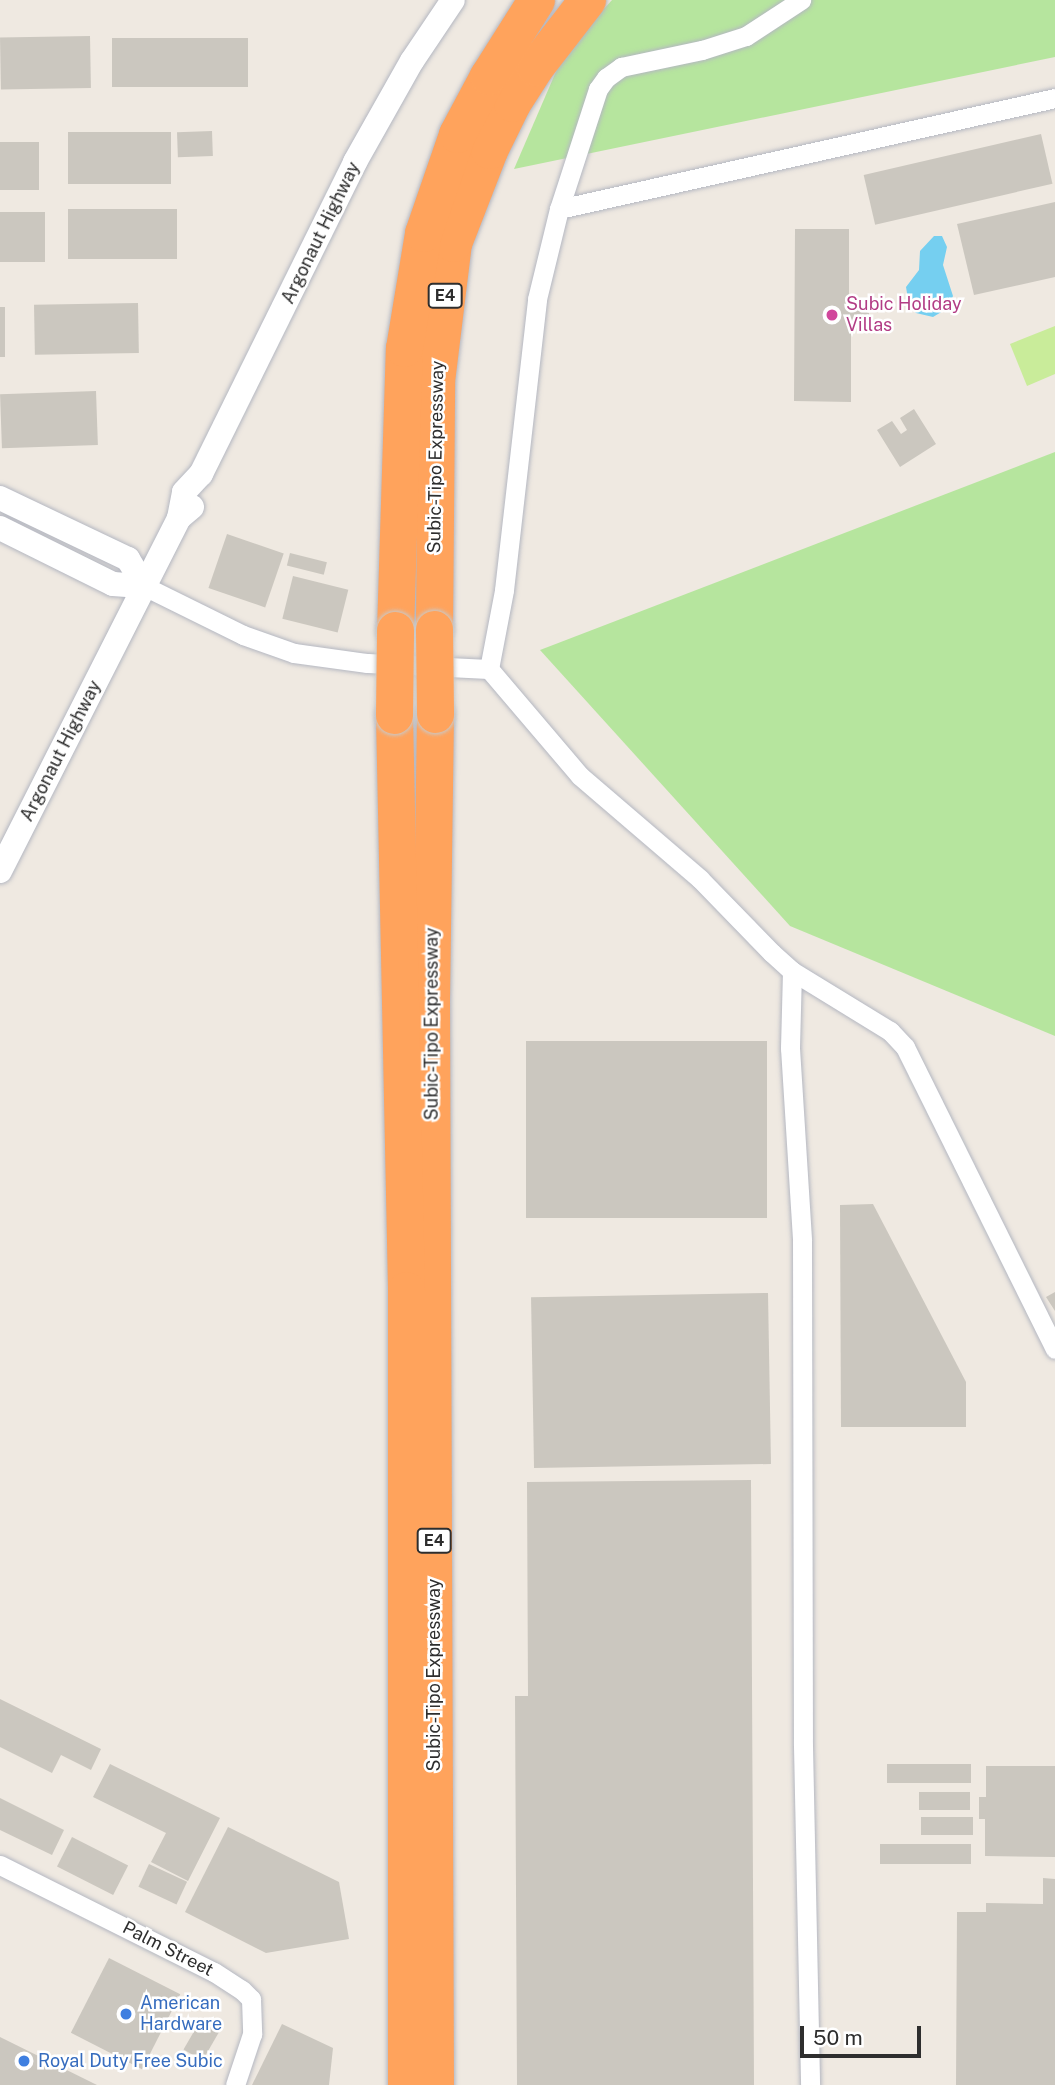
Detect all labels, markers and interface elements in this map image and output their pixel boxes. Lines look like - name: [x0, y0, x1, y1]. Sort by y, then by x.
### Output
- street label: Argonaut Highway: [277, 158, 365, 308]
- road number: E4: [428, 284, 462, 308]
- place label: Subic Holiday Villas: [846, 294, 962, 336]
- marker: Subic Holiday Villas: [824, 307, 840, 323]
- street label: Subic-Tipo Expressway: [424, 360, 448, 554]
- street label: Argonaut Highway: [16, 677, 106, 825]
- street label: Subic-Tipo Expressway: [421, 928, 443, 1120]
- road number: E4: [416, 1528, 452, 1554]
- street label: Subic-Tipo Expressway: [423, 1579, 445, 1771]
- street label: Palm Street: [119, 1917, 217, 1981]
- place label: American Hardware: [140, 1993, 222, 2036]
- marker: American Hardware: [118, 2006, 134, 2022]
- scale bar: [803, 2011, 924, 2056]
- text: 50 m: [813, 2025, 863, 2050]
- place label: Royal Duty Free Subic: [38, 2050, 223, 2072]
- marker: Royal Duty Free Subic: [16, 2053, 32, 2069]

